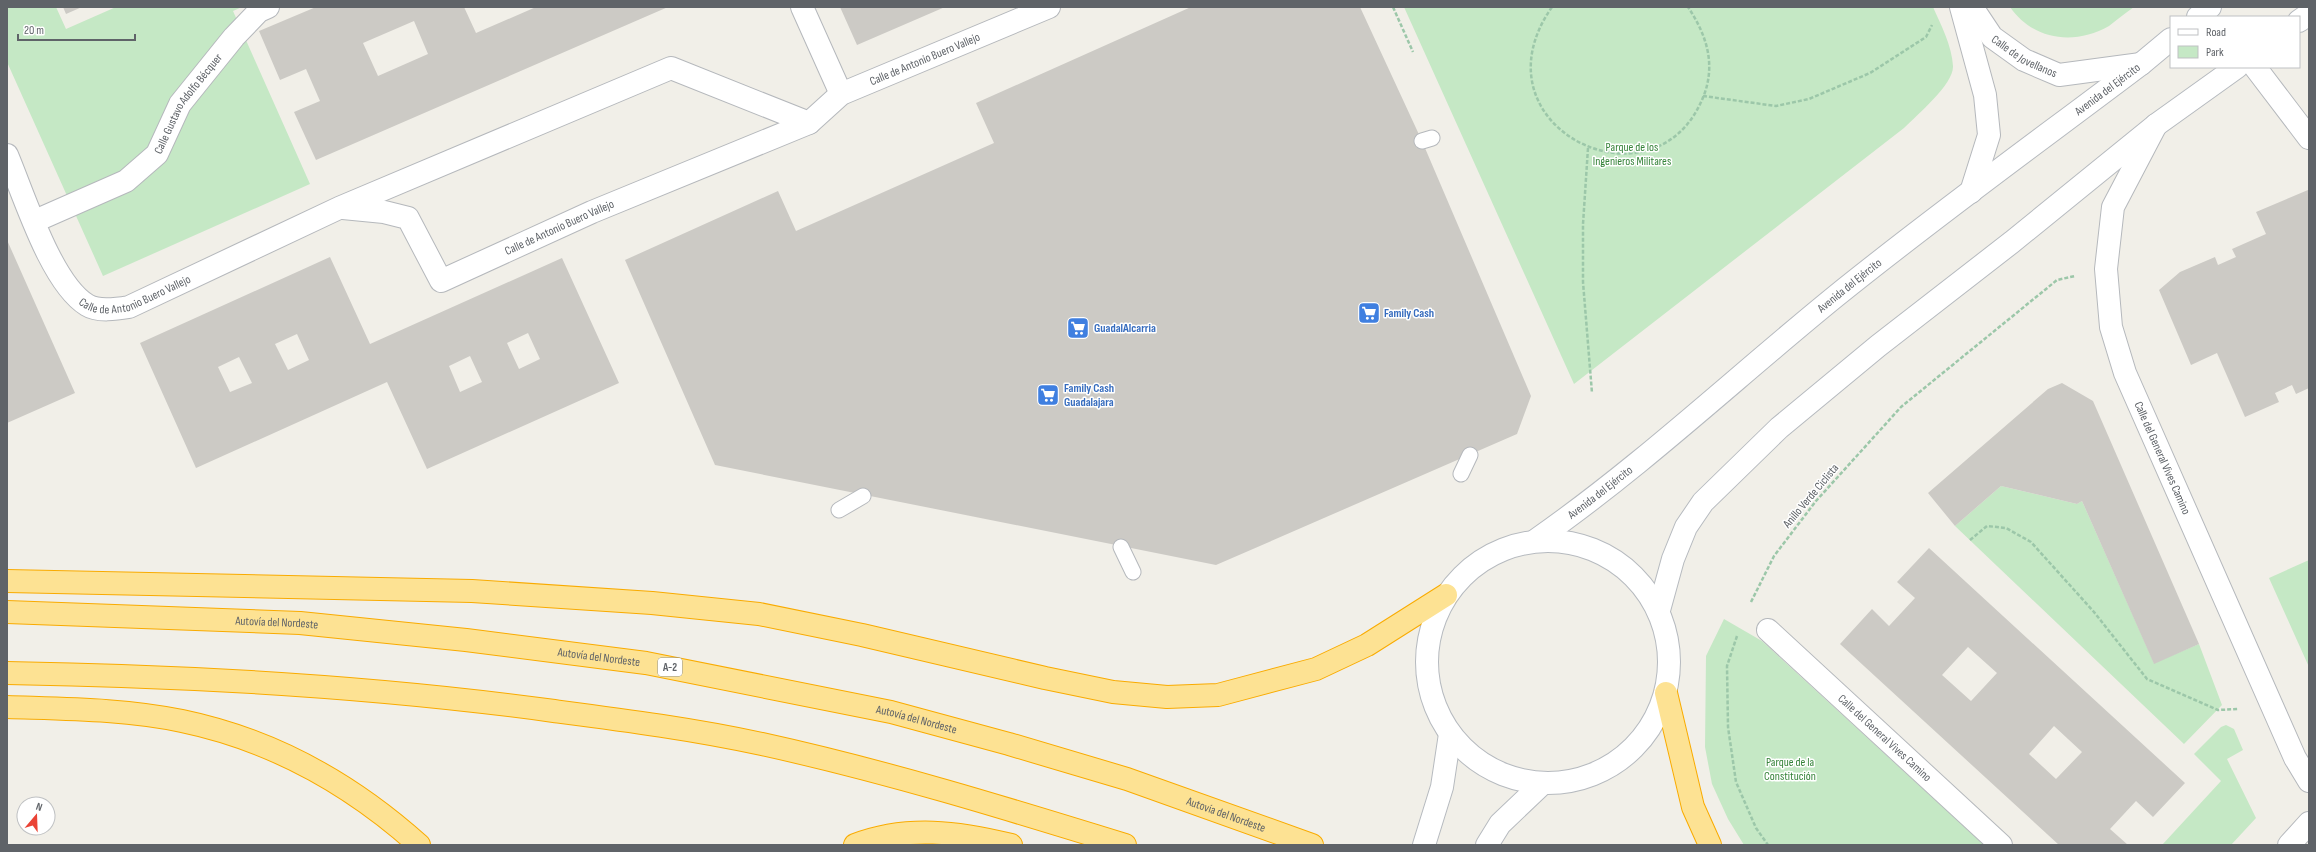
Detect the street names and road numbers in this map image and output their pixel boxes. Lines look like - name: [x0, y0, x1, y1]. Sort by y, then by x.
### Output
- street label: Calle de Antonio Buero Vallejo: [867, 29, 982, 89]
- street label: Calle de Jovellanos: [1989, 32, 2059, 81]
- street label: Calle Gustavo Adolfo Bécquer: [151, 50, 226, 156]
- street label: Avenida del Ejército: [2071, 60, 2143, 119]
- street label: Calle de Antonio Buero Vallejo: [502, 196, 616, 258]
- street label: Avenida del Ejército: [1813, 255, 1885, 316]
- street label: Calle de Antonio Buero Vallejo: [76, 272, 193, 317]
- street label: Calle del General Vives Camino: [2131, 399, 2194, 517]
- street label: Anillo Verde Ciclista: [1779, 461, 1842, 532]
- street label: Avenida del Ejército: [1564, 462, 1636, 523]
- street label: Autovía del Nordeste: [234, 613, 319, 632]
- street label: Autovía del Nordeste: [556, 644, 641, 670]
- road number: A-2: [658, 658, 682, 676]
- street label: Calle del General Vives Camino: [1835, 691, 1935, 785]
- street label: Autovía del Nordeste: [874, 702, 959, 737]
- street label: Autovía del Nordeste: [1184, 793, 1268, 835]

